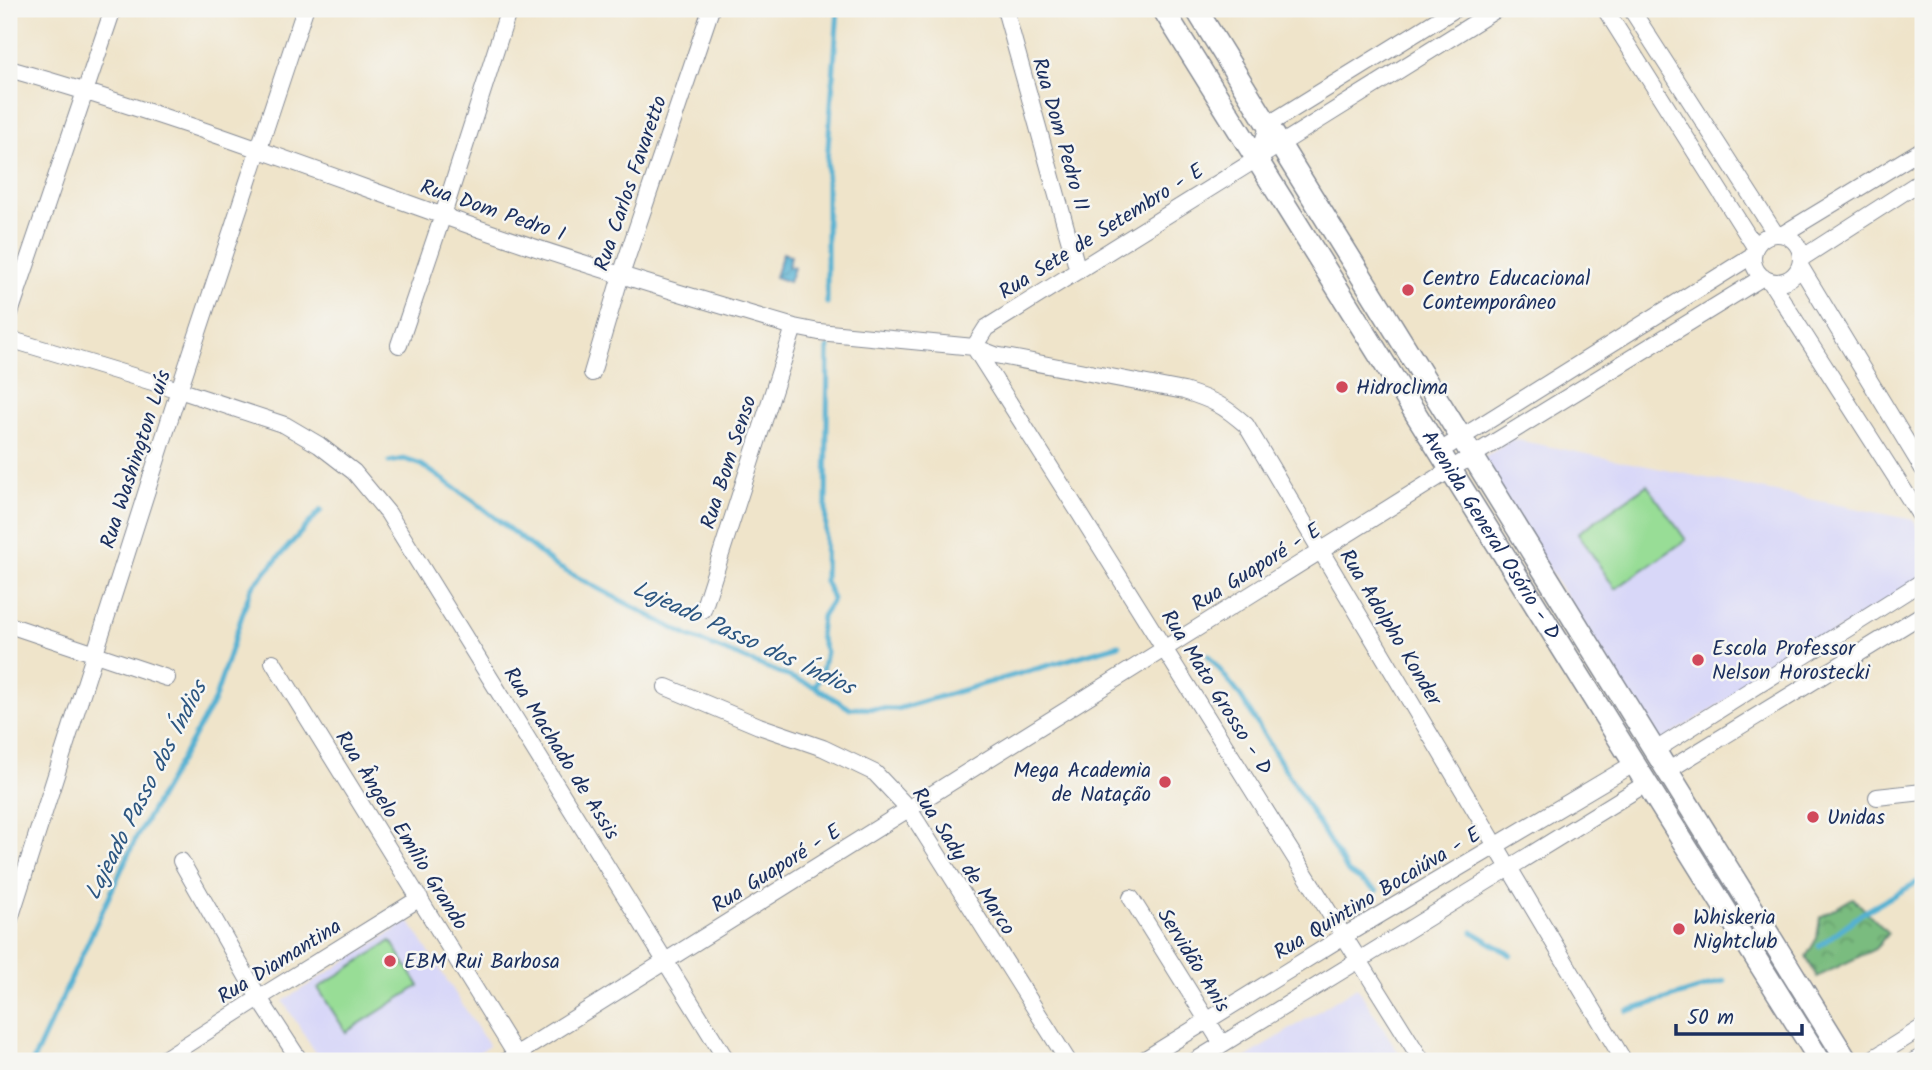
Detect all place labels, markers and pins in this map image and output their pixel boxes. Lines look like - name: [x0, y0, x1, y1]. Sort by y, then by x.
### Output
- place label: Centro Educacional Contemporâneo: [1422, 263, 1590, 320]
- marker: Centro Educacional Contemporâneo: [1400, 282, 1416, 298]
- place label: Hidroclima: [1356, 372, 1448, 405]
- marker: Hidroclima: [1334, 379, 1350, 395]
- place label: Escola Professor Nelson Horostecki: [1712, 633, 1871, 690]
- marker: Escola Professor Nelson Horostecki: [1690, 652, 1706, 668]
- place label: Mega Academia de Natação: [1013, 755, 1151, 812]
- marker: Mega Academia de Natação: [1157, 774, 1173, 790]
- place label: Unidas: [1827, 802, 1885, 835]
- marker: Unidas: [1805, 809, 1821, 825]
- place label: Whiskeria Nightclub: [1693, 902, 1777, 959]
- marker: Whiskeria Nightclub: [1671, 921, 1687, 937]
- place label: EBM Rui Barbosa: [404, 946, 560, 979]
- marker: EBM Rui Barbosa: [382, 953, 398, 969]

